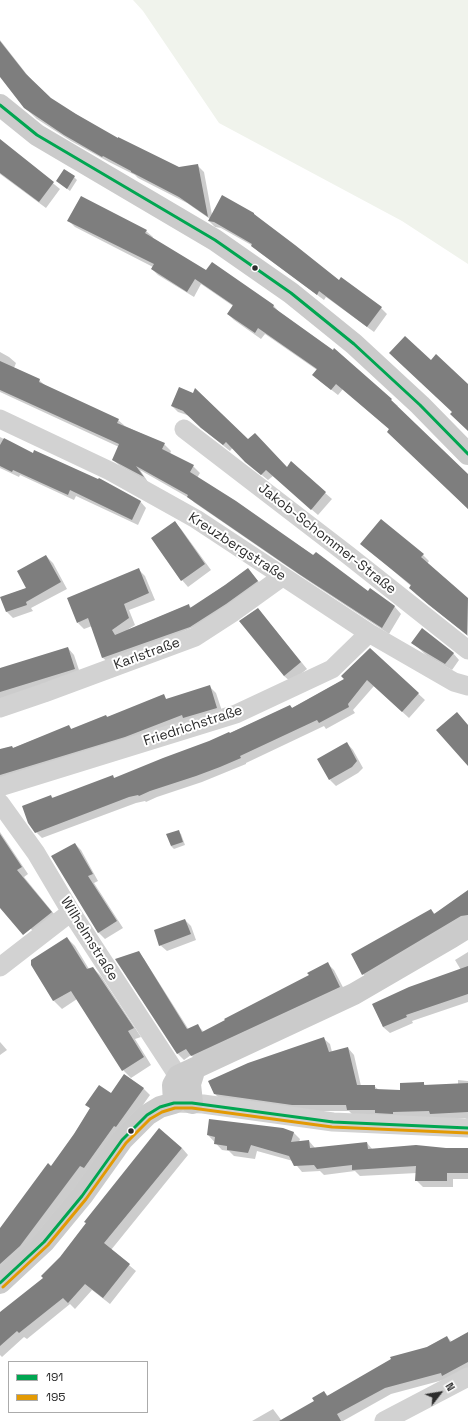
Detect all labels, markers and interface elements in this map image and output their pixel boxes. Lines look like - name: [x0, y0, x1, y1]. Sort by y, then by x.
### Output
- unlabelled marker: [250, 263, 260, 273]
- street label: Jakob-Schommer-Straße: [255, 480, 399, 598]
- street label: Kreuzbergstraße: [185, 509, 289, 585]
- street label: Karlstraße: [112, 634, 182, 674]
- street label: Friedrichstraße: [141, 702, 245, 750]
- street label: Wilhelmstraße: [57, 894, 121, 984]
- unlabelled marker: [126, 1126, 136, 1136]
- legend: [8, 1361, 148, 1413]
- text: 191: [46, 1369, 63, 1385]
- north arrow: [420, 1373, 460, 1413]
- text: N: [442, 1380, 458, 1394]
- text: 195: [46, 1389, 66, 1405]

